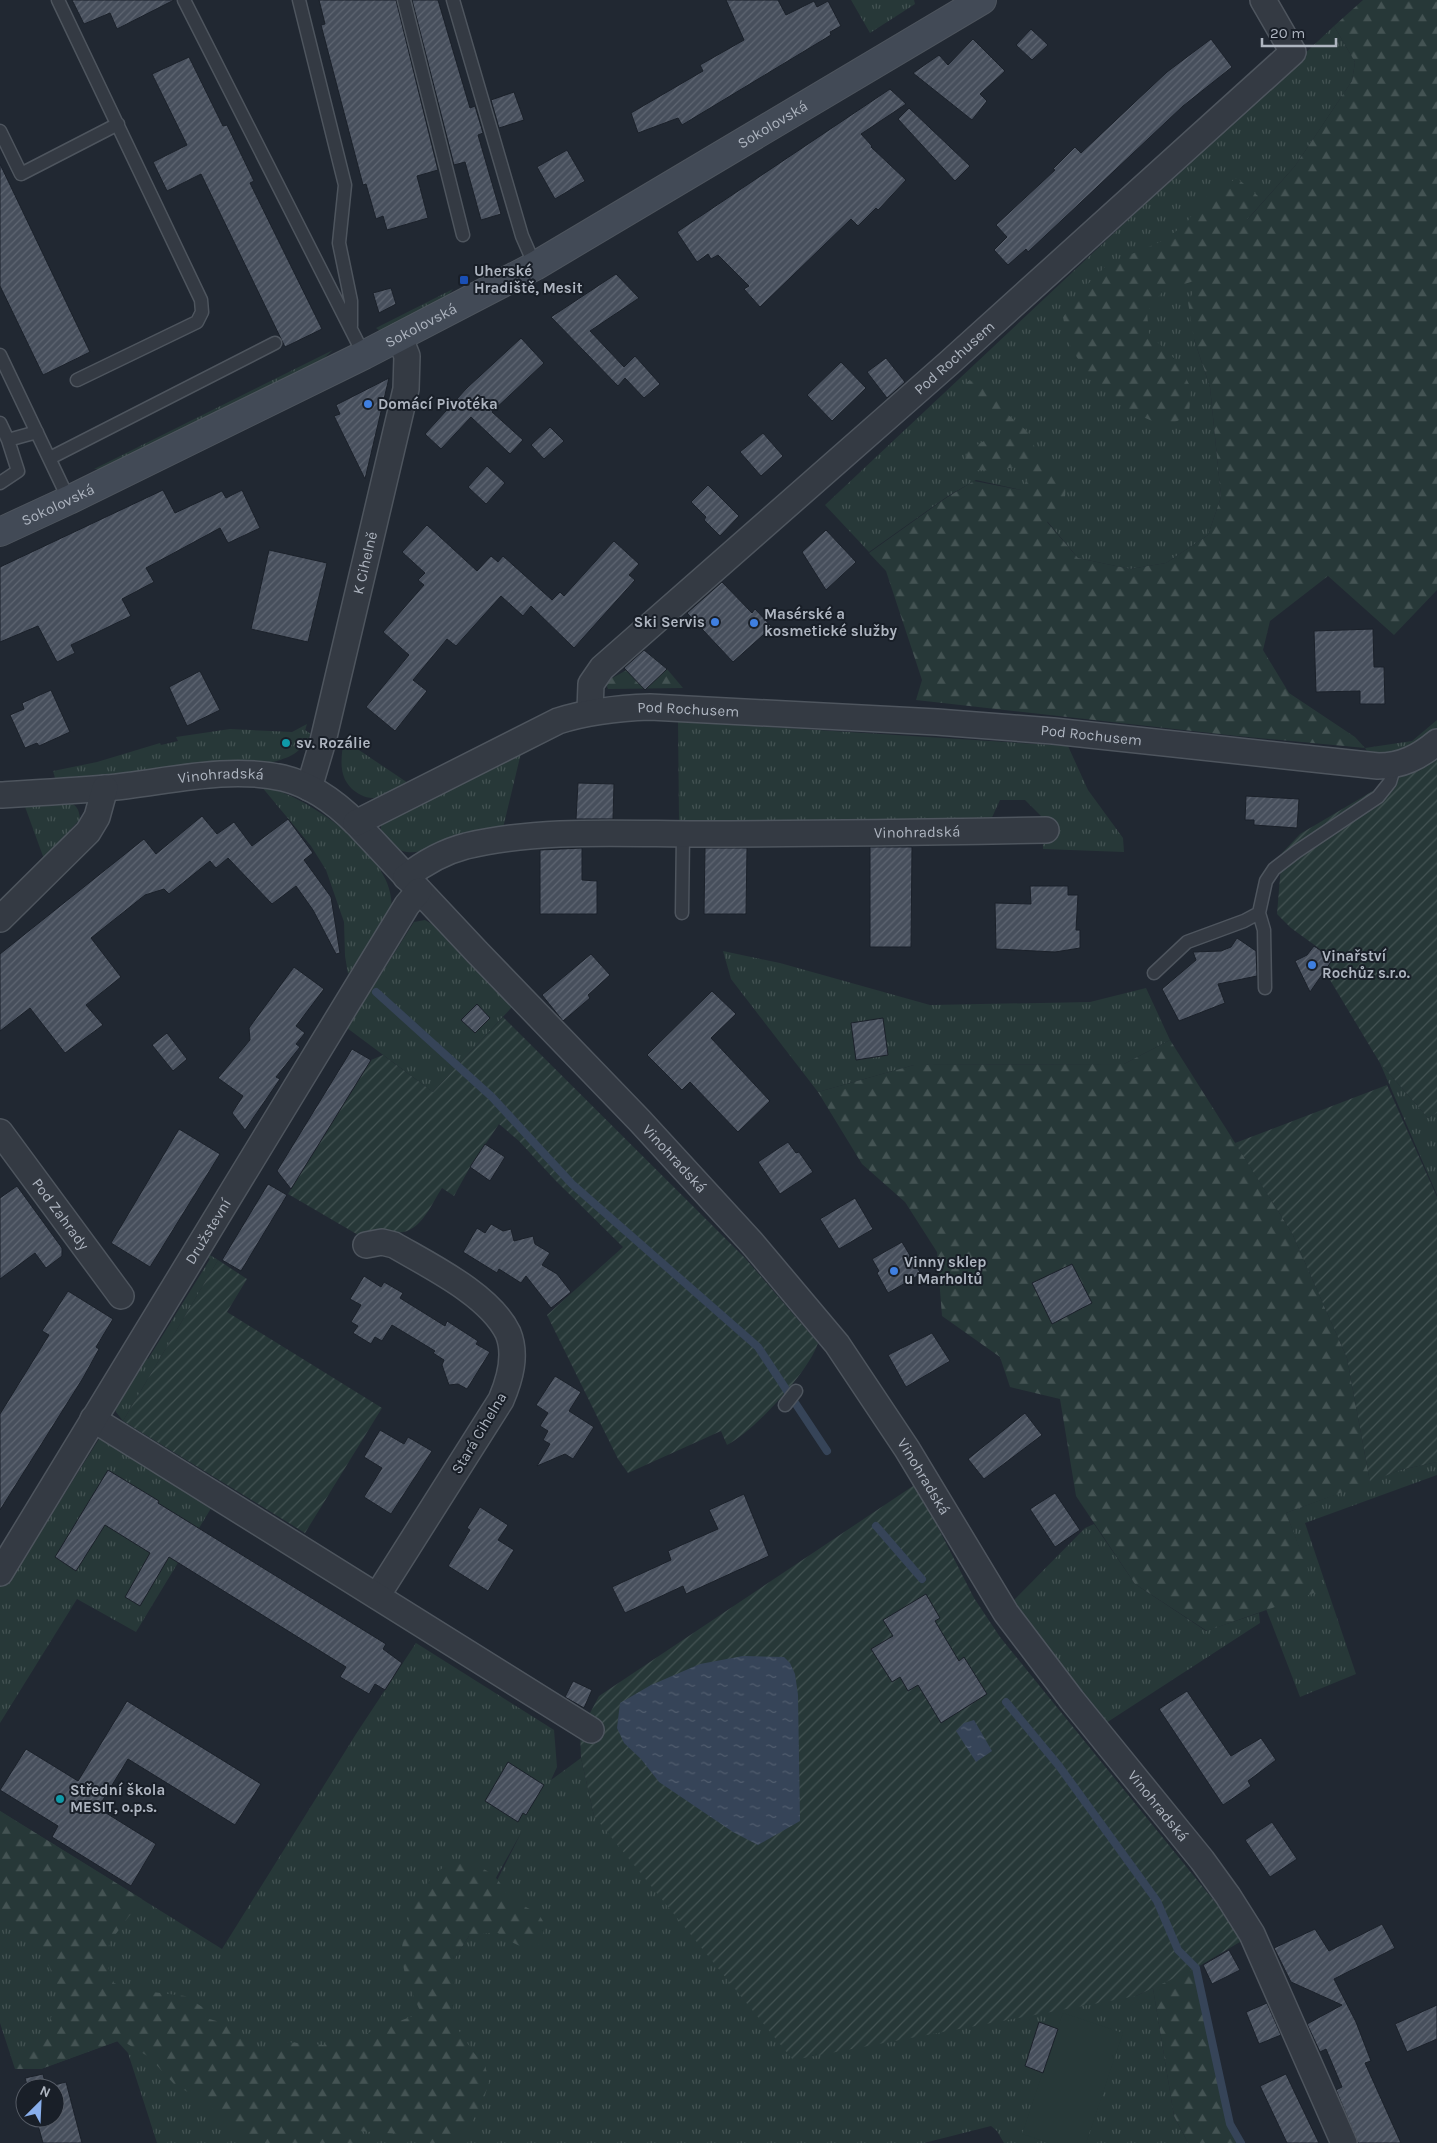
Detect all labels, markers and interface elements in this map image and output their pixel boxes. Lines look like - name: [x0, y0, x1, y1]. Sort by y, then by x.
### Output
- scale bar: [1262, 15, 1336, 47]
- text: 20 m: [1270, 24, 1305, 42]
- street label: Sokolovská: [734, 97, 811, 152]
- place label: Uherské Hradiště, Mesit: [474, 262, 583, 297]
- marker: Uherské Hradiště, Mesit: [458, 274, 470, 286]
- street label: Sokolovská: [382, 299, 460, 351]
- street label: Pod Rochusem: [910, 317, 998, 398]
- place label: Domácí Pivotéka: [378, 395, 498, 413]
- marker: Domácí Pivotéka: [362, 398, 374, 410]
- street label: Sokolovská: [19, 480, 97, 530]
- street label: K Cihelně: [349, 530, 381, 596]
- place label: Masérské a kosmetické služby: [764, 605, 897, 640]
- place label: Ski Servis: [634, 613, 705, 631]
- marker: Ski Servis: [709, 616, 721, 628]
- marker: Masérské a kosmetické služby: [748, 617, 760, 629]
- street label: Pod Rochusem: [637, 698, 740, 721]
- street label: Pod Rochusem: [1040, 721, 1143, 750]
- place label: sv. Rozálie: [296, 734, 371, 752]
- marker: sv. Rozálie: [280, 737, 292, 749]
- street label: Vinohradská: [177, 764, 265, 787]
- street label: Vinohradská: [874, 822, 960, 842]
- place label: Vinařství Rochůz s.r.o.: [1322, 947, 1410, 982]
- marker: Vinařství Rochůz s.r.o.: [1306, 959, 1318, 971]
- street label: Vinohradská: [639, 1121, 710, 1197]
- street label: Pod Zahrady: [28, 1175, 93, 1254]
- street label: Družstevní: [181, 1195, 235, 1268]
- place label: Vinny sklep u Marholtů: [904, 1253, 986, 1288]
- marker: Vinny sklep u Marholtů: [888, 1265, 900, 1277]
- street label: Stará Cihelna: [448, 1389, 510, 1477]
- street label: Vinohradská: [893, 1435, 954, 1518]
- street label: Vinohradská: [1124, 1767, 1192, 1845]
- place label: Střední škola MESIT, o.p.s.: [70, 1781, 165, 1816]
- marker: Střední škola MESIT, o.p.s.: [54, 1793, 66, 1805]
- north arrow: [15, 2078, 65, 2128]
- text: N: [37, 2082, 53, 2101]

